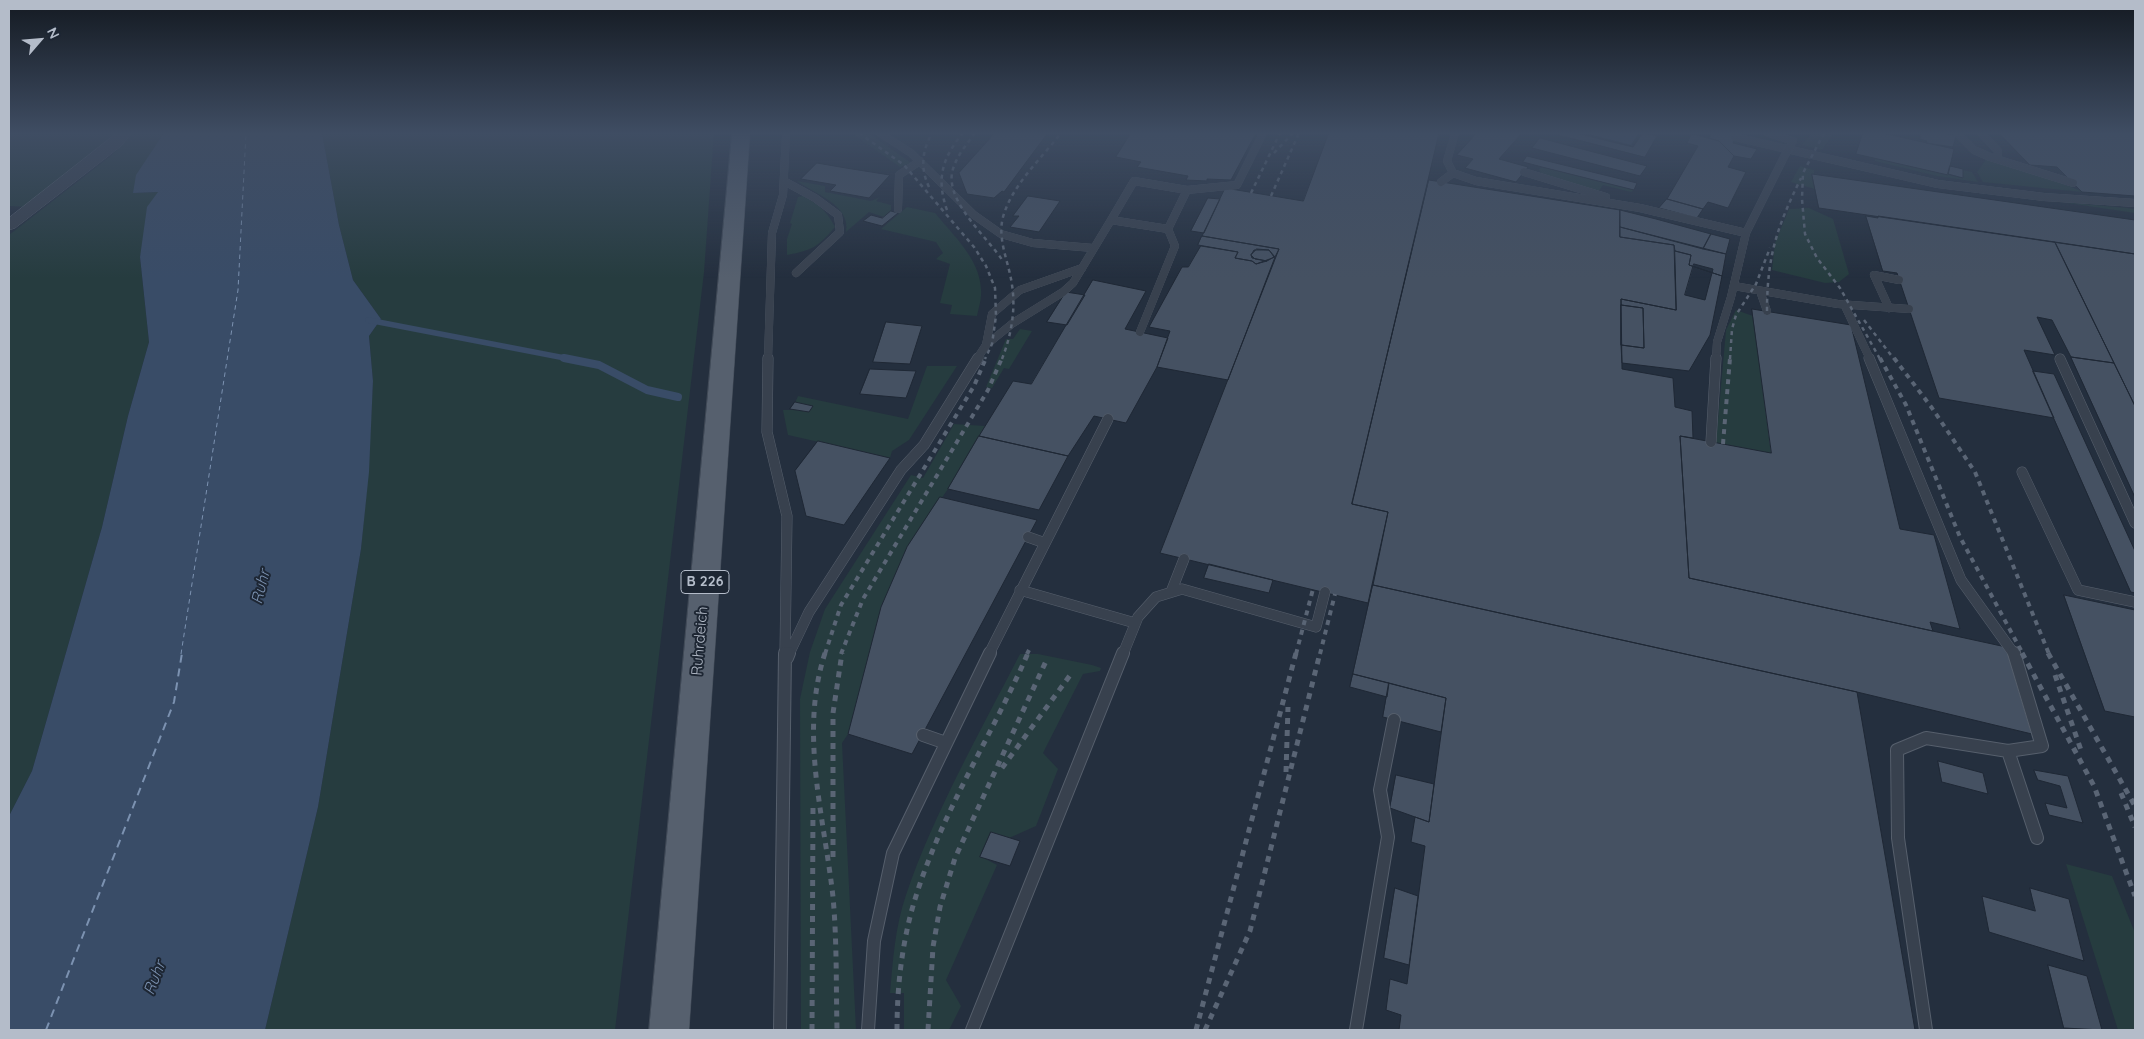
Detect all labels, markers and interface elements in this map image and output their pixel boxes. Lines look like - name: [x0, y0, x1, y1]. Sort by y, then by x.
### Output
- north arrow: [15, 15, 65, 65]
- text: N: [43, 25, 64, 42]
- water label: Ruhr: [247, 568, 275, 606]
- road number: B 226: [681, 570, 729, 594]
- street label: Ruhrdeich: [688, 606, 712, 676]
- water label: Ruhr: [140, 958, 170, 998]

